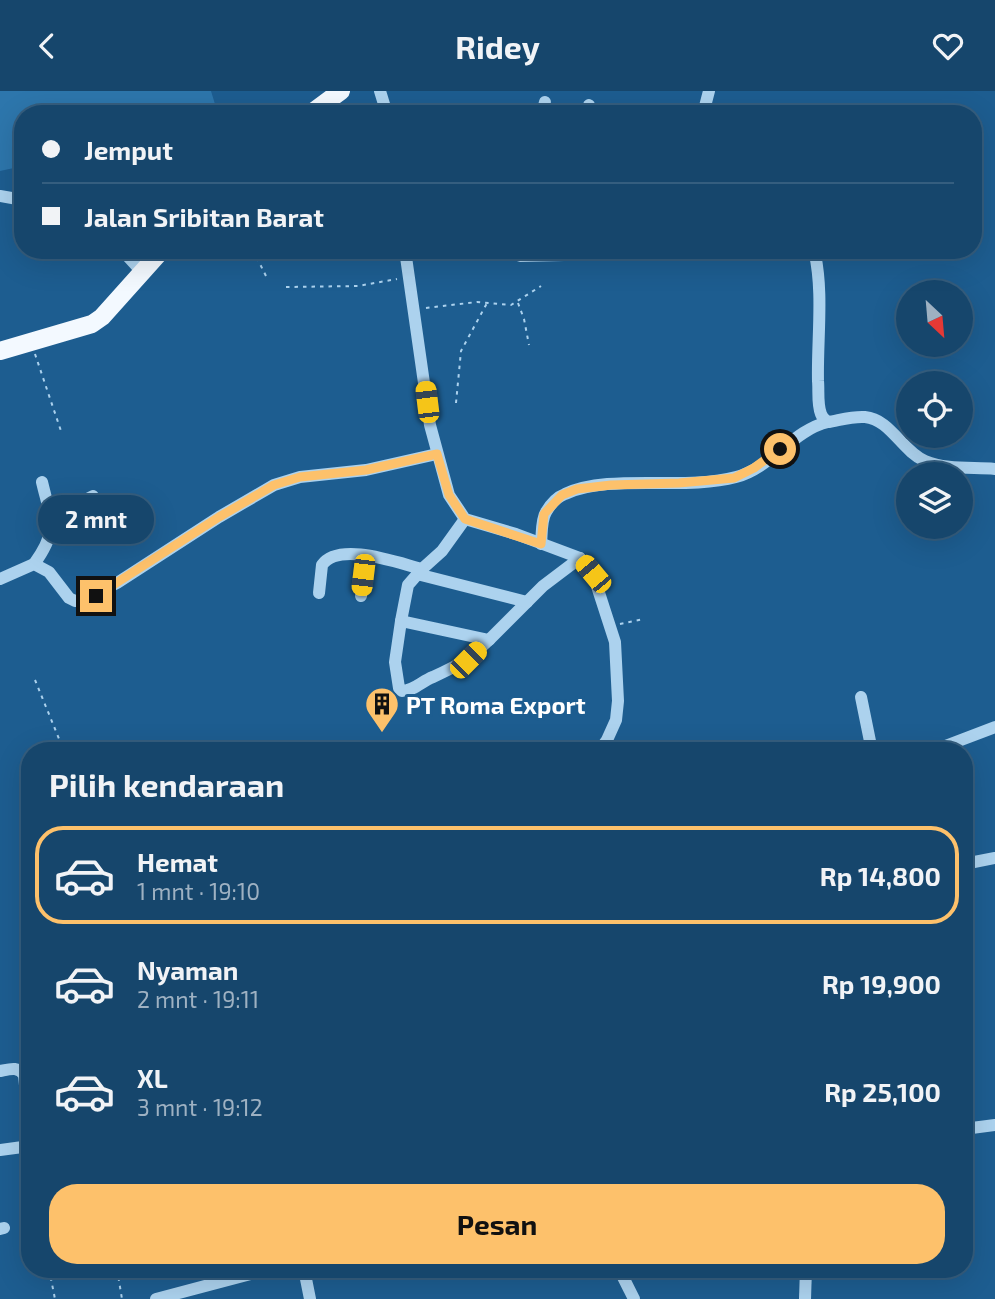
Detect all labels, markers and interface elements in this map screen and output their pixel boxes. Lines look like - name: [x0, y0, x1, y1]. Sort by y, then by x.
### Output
- icon: back: [28, 27, 66, 65]
- text: Ridey: [455, 27, 540, 65]
- icon: heart: [929, 27, 967, 65]
- text: Jemput: [84, 134, 173, 165]
- text: Jalan Sribitan Barat: [84, 201, 324, 232]
- north arrow: [896, 280, 973, 357]
- map controls: [896, 280, 973, 539]
- button: locate: [896, 371, 973, 448]
- car: [415, 380, 440, 424]
- route start: [764, 433, 796, 465]
- button: layers: [896, 462, 973, 539]
- callout: 2 mnt: [38, 495, 154, 543]
- text: 2 mnt: [65, 505, 127, 533]
- car: [572, 551, 615, 597]
- car: [351, 553, 376, 597]
- route end: [80, 580, 112, 612]
- car: [446, 638, 491, 682]
- building icon: PT Roma Export: [363, 685, 401, 734]
- place label: PT Roma Export: [406, 690, 586, 719]
- text: Pilih kendaraan: [49, 765, 284, 803]
- icon: car: [53, 844, 116, 907]
- text: Hemat: [137, 846, 218, 877]
- text: Rp 14,800: [820, 860, 941, 891]
- text: 1 mnt · 19:10: [137, 877, 260, 905]
- icon: car: [53, 952, 116, 1015]
- text: Nyaman: [137, 954, 238, 985]
- text: Rp 19,900: [822, 968, 941, 999]
- text: 2 mnt · 19:11: [137, 985, 259, 1013]
- icon: car: [53, 1060, 116, 1123]
- text: XL: [137, 1062, 168, 1093]
- text: Rp 25,100: [824, 1076, 941, 1107]
- text: 3 mnt · 19:12: [137, 1093, 263, 1121]
- button: Pesan: [49, 1184, 945, 1264]

